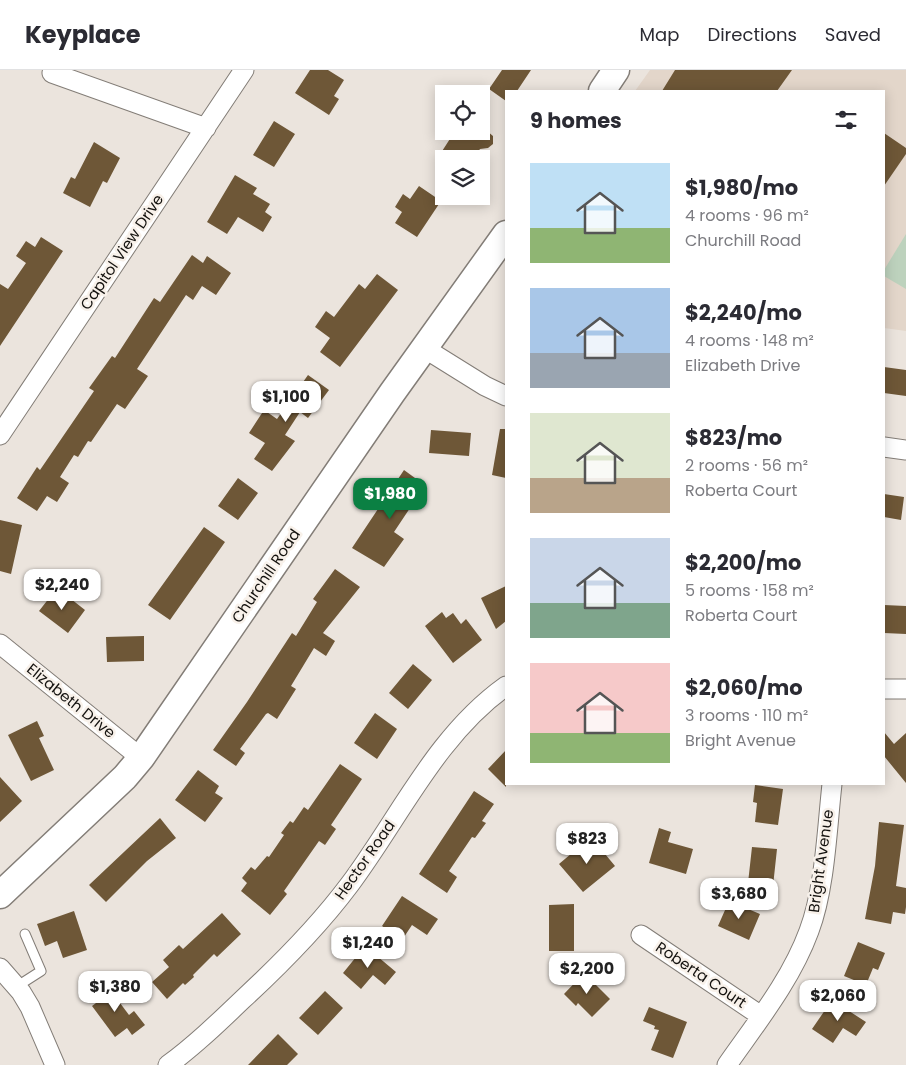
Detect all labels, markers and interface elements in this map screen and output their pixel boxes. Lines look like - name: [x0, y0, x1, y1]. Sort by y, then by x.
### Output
- text: Keyplace: [25, 18, 141, 51]
- text: Map: [640, 22, 679, 47]
- text: Directions: [707, 22, 797, 47]
- text: Saved: [825, 22, 881, 47]
- map controls: [435, 85, 490, 205]
- button: locate: [435, 85, 490, 140]
- text: 9 homes: [530, 106, 622, 135]
- icon: filters: [832, 106, 860, 134]
- button: layers: [435, 150, 490, 205]
- text: $1,980/mo: [685, 173, 798, 202]
- icon: home: [570, 183, 630, 243]
- street label: Capitol View Drive: [75, 190, 168, 314]
- text: 4 rooms · 96 m²: [685, 204, 809, 227]
- text: Churchill Road: [685, 229, 801, 252]
- text: $2,240/mo: [685, 298, 802, 327]
- icon: home: [570, 308, 630, 368]
- text: 4 rooms · 148 m²: [685, 329, 814, 352]
- text: Elizabeth Drive: [685, 354, 800, 377]
- pin: $1,100: [245, 380, 327, 423]
- text: $1,100: [262, 385, 310, 408]
- text: $823/mo: [685, 423, 782, 452]
- icon: home: [570, 433, 630, 493]
- text: 2 rooms · 56 m²: [685, 454, 808, 477]
- pin: $1,980: [349, 478, 431, 520]
- text: Roberta Court: [685, 479, 797, 502]
- text: $1,980: [364, 482, 416, 505]
- street label: Churchill Road: [226, 525, 305, 627]
- text: $2,200/mo: [685, 548, 801, 577]
- icon: home: [570, 558, 630, 618]
- pin: $2,240: [21, 568, 103, 611]
- text: $2,240: [35, 573, 89, 596]
- text: 5 rooms · 158 m²: [685, 579, 814, 602]
- text: Roberta Court: [685, 604, 797, 627]
- street label: Elizabeth Drive: [23, 658, 120, 743]
- text: $2,060/mo: [685, 673, 803, 702]
- icon: home: [570, 683, 630, 743]
- text: 3 rooms · 110 m²: [685, 704, 808, 727]
- text: Bright Avenue: [685, 729, 796, 752]
- street label: Bright Avenue: [803, 808, 838, 914]
- street label: Hector Road: [329, 816, 400, 904]
- pin: $823: [557, 822, 617, 865]
- text: $823: [567, 827, 607, 850]
- pin: $3,680: [698, 878, 780, 920]
- text: $3,680: [711, 882, 767, 905]
- pin: $1,240: [327, 926, 409, 969]
- text: $1,240: [342, 931, 394, 954]
- street label: Roberta Court: [652, 936, 751, 1013]
- pin: $2,200: [546, 952, 628, 995]
- text: $2,200: [560, 957, 614, 980]
- pin: $1,380: [74, 970, 156, 1013]
- text: $1,380: [89, 975, 141, 998]
- pin: $2,060: [797, 980, 879, 1022]
- text: $2,060: [810, 984, 866, 1007]

